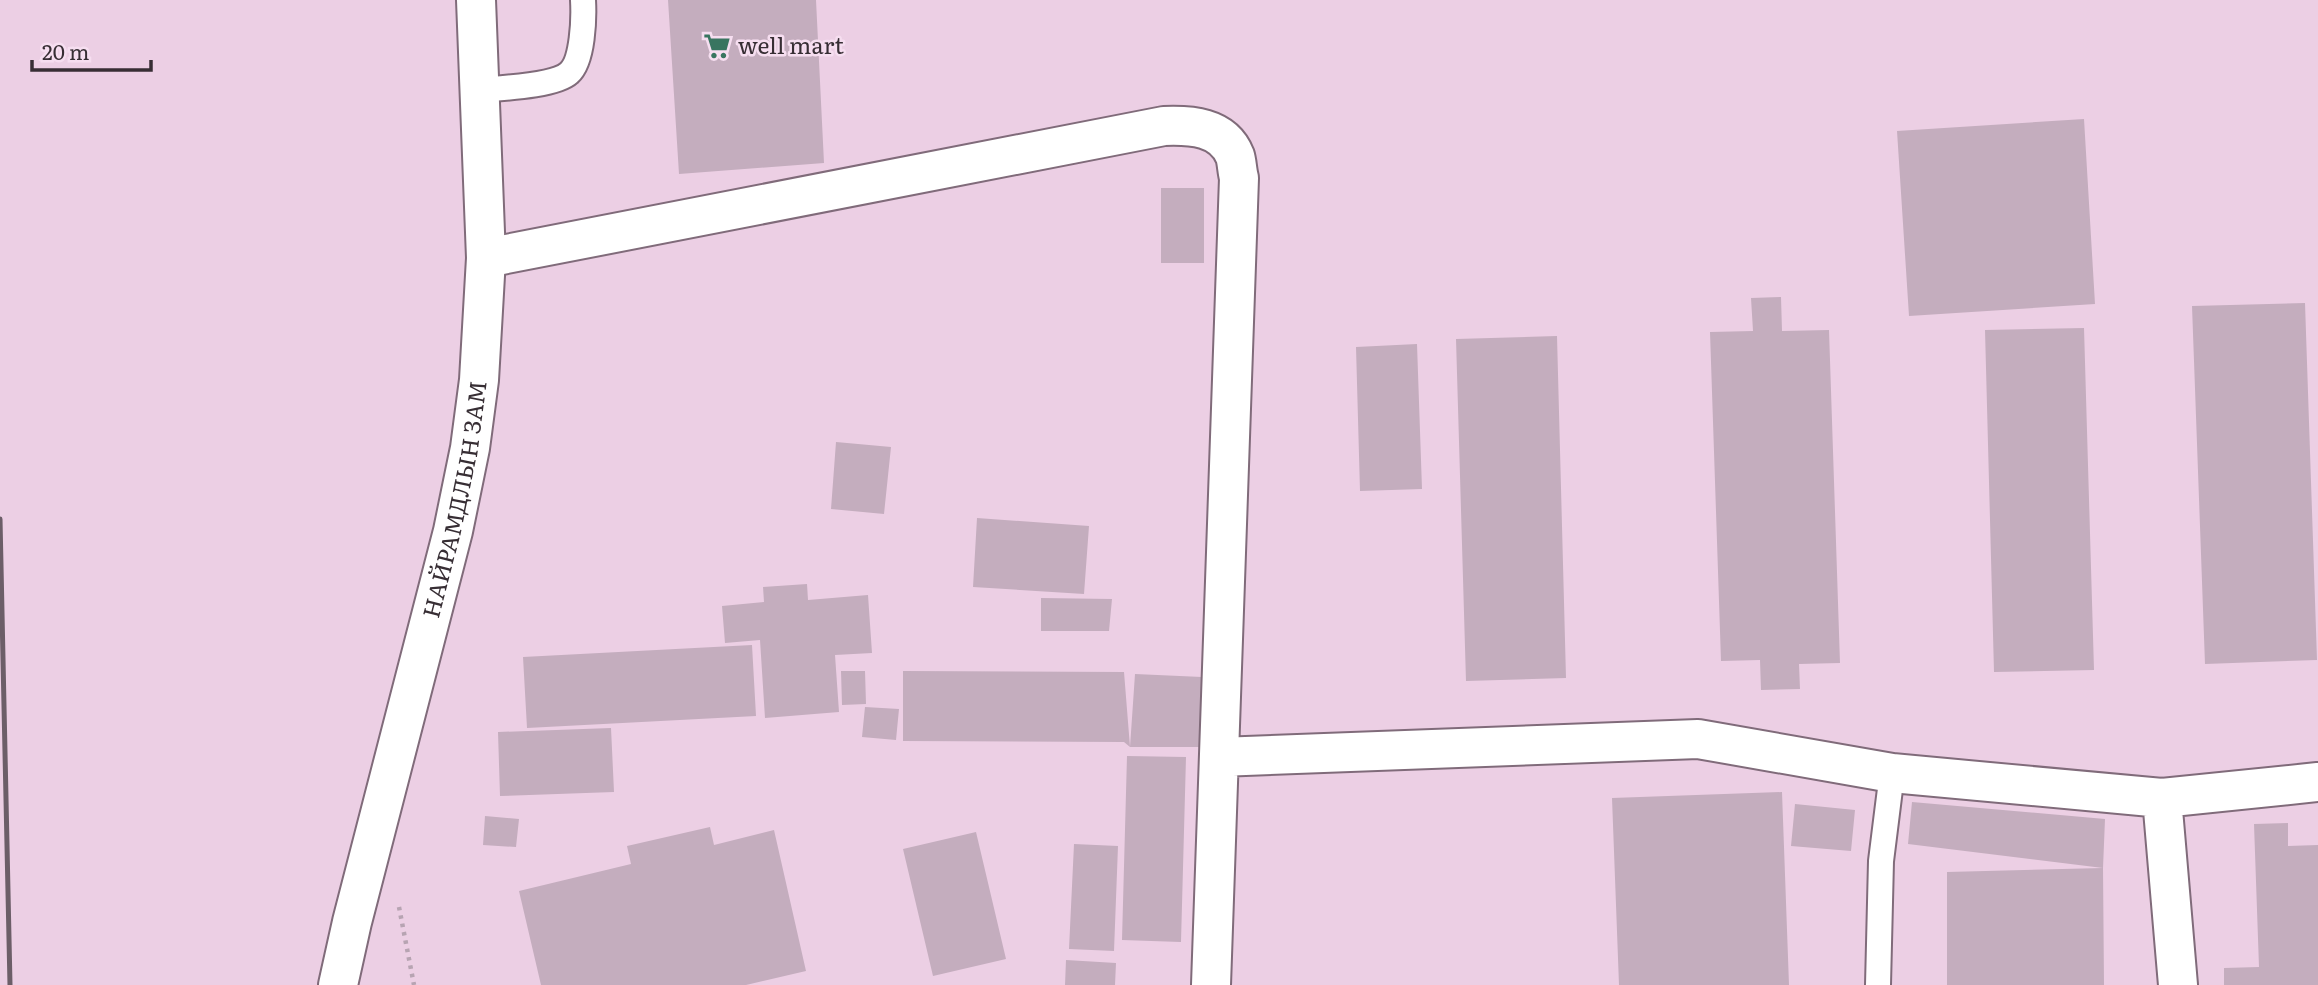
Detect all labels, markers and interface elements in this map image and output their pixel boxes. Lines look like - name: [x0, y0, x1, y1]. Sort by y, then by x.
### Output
- place label: well mart: [738, 27, 844, 61]
- scale bar: [32, 28, 150, 72]
- supermarket icon: well mart: [702, 31, 732, 61]
- text: 20 m: [42, 35, 89, 66]
- street label: НАЙРАМДЛЫН ЗАМ: [412, 378, 494, 621]

